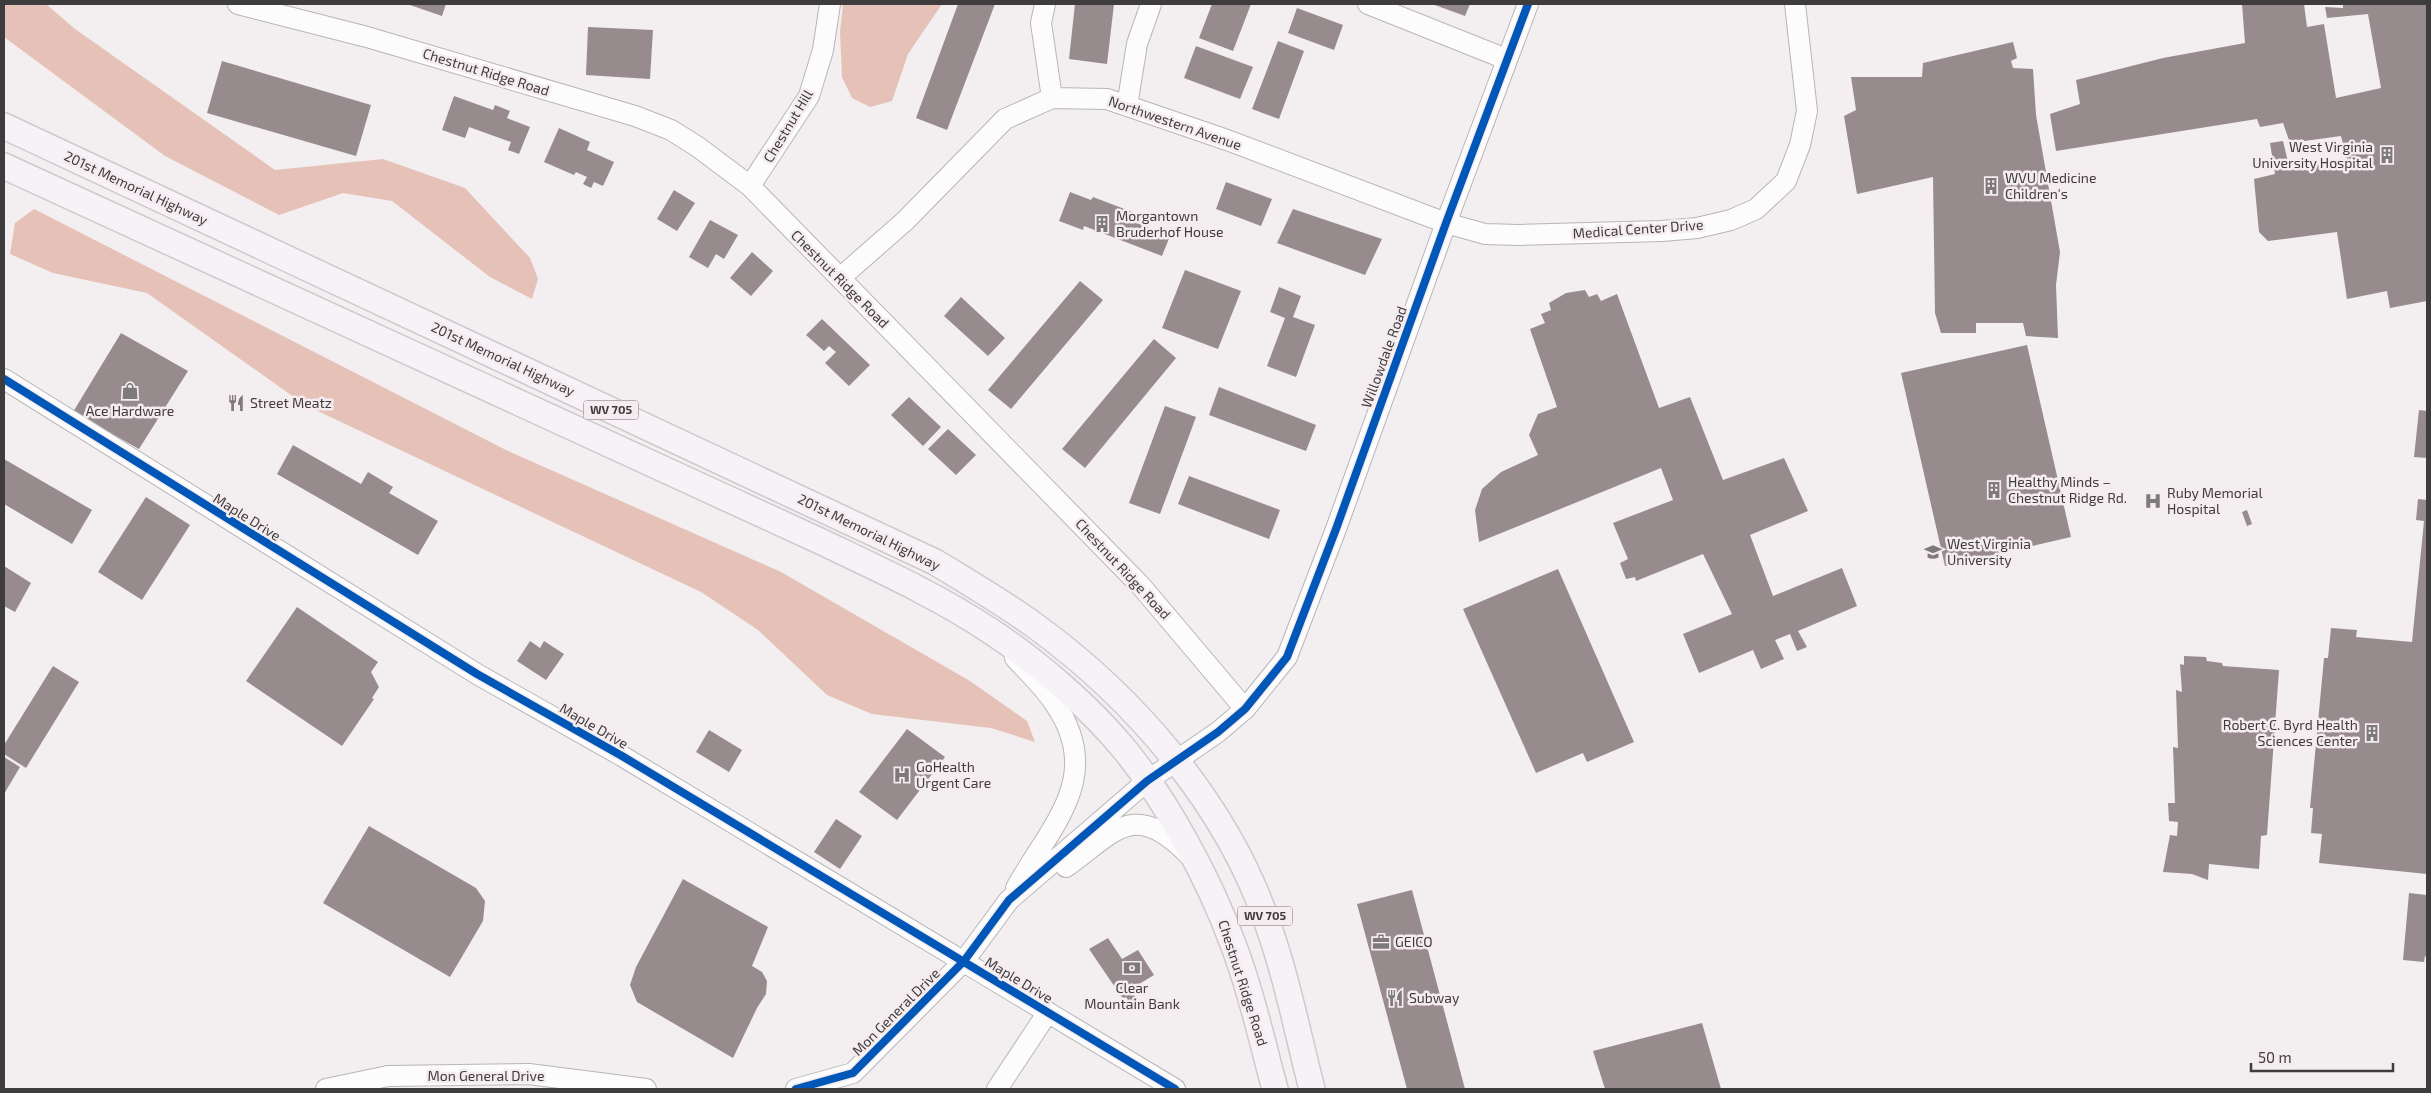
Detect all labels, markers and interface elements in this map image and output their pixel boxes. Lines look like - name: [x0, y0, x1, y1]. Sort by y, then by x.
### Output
- street label: Chestnut Ridge Road: [421, 44, 551, 99]
- street label: Chestnut Hill: [759, 86, 816, 165]
- street label: Northwestern Avenue: [1107, 92, 1244, 153]
- place label: West Virginia University Hospital: [2252, 138, 2374, 171]
- building icon: West Virginia University Hospital: [2377, 145, 2397, 165]
- street label: 201st Memorial Highway: [62, 147, 211, 229]
- place label: WVU Medicine Children's: [2005, 169, 2097, 202]
- building icon: WVU Medicine Children's: [1981, 176, 2001, 196]
- place label: Morgantown Bruderhof House: [1116, 207, 1224, 240]
- building icon: Morgantown Bruderhof House: [1092, 214, 1112, 234]
- street label: Medical Center Drive: [1572, 215, 1704, 242]
- street label: Chestnut Ridge Road: [788, 226, 893, 331]
- street label: Willowdale Road: [1357, 304, 1410, 410]
- street label: 201st Memorial Highway: [429, 318, 578, 400]
- shop icon: Ace Hardware: [120, 381, 140, 401]
- restaurant icon: Street Meatz: [226, 393, 246, 413]
- place label: Street Meatz: [250, 394, 332, 411]
- road number: WV 705: [584, 400, 638, 420]
- place label: Ace Hardware: [86, 402, 174, 419]
- place label: Healthy Minds – Chestnut Ridge Rd.: [2008, 473, 2127, 506]
- building icon: Healthy Minds – Chestnut Ridge Rd.: [1984, 480, 2004, 500]
- place label: Ruby Memorial Hospital: [2167, 484, 2264, 517]
- street label: Maple Drive: [210, 489, 284, 544]
- street label: 201st Memorial Highway: [795, 490, 944, 574]
- hospital icon: Ruby Memorial Hospital: [2143, 491, 2163, 511]
- street label: Chestnut Ridge Road: [1072, 515, 1174, 623]
- place label: West Virginia University: [1947, 535, 2031, 568]
- school or university icon: West Virginia University: [1923, 542, 1943, 562]
- street label: Maple Drive: [557, 699, 631, 752]
- place label: Robert C. Byrd Health Sciences Center: [2223, 716, 2358, 749]
- building icon: Robert C. Byrd Health Sciences Center: [2362, 723, 2382, 743]
- place label: GoHealth Urgent Care: [916, 758, 991, 791]
- hospital icon: GoHealth Urgent Care: [892, 765, 912, 785]
- road number: WV 705: [1238, 906, 1292, 926]
- street label: Chestnut Ridge Road: [1215, 918, 1272, 1048]
- office icon: GEICO: [1371, 932, 1391, 952]
- place label: GEICO: [1395, 933, 1432, 950]
- street label: Maple Drive: [982, 953, 1056, 1006]
- bank icon: Clear Mountain Bank: [1122, 958, 1142, 978]
- street label: Mon General Drive: [848, 964, 943, 1059]
- place label: Clear Mountain Bank: [1084, 979, 1180, 1012]
- restaurant icon: Subway: [1385, 988, 1405, 1008]
- place label: Subway: [1409, 989, 1460, 1006]
- scale bar: [2251, 1040, 2394, 1072]
- text: 50 m: [2258, 1048, 2292, 1066]
- street label: Mon General Drive: [428, 1067, 544, 1084]

